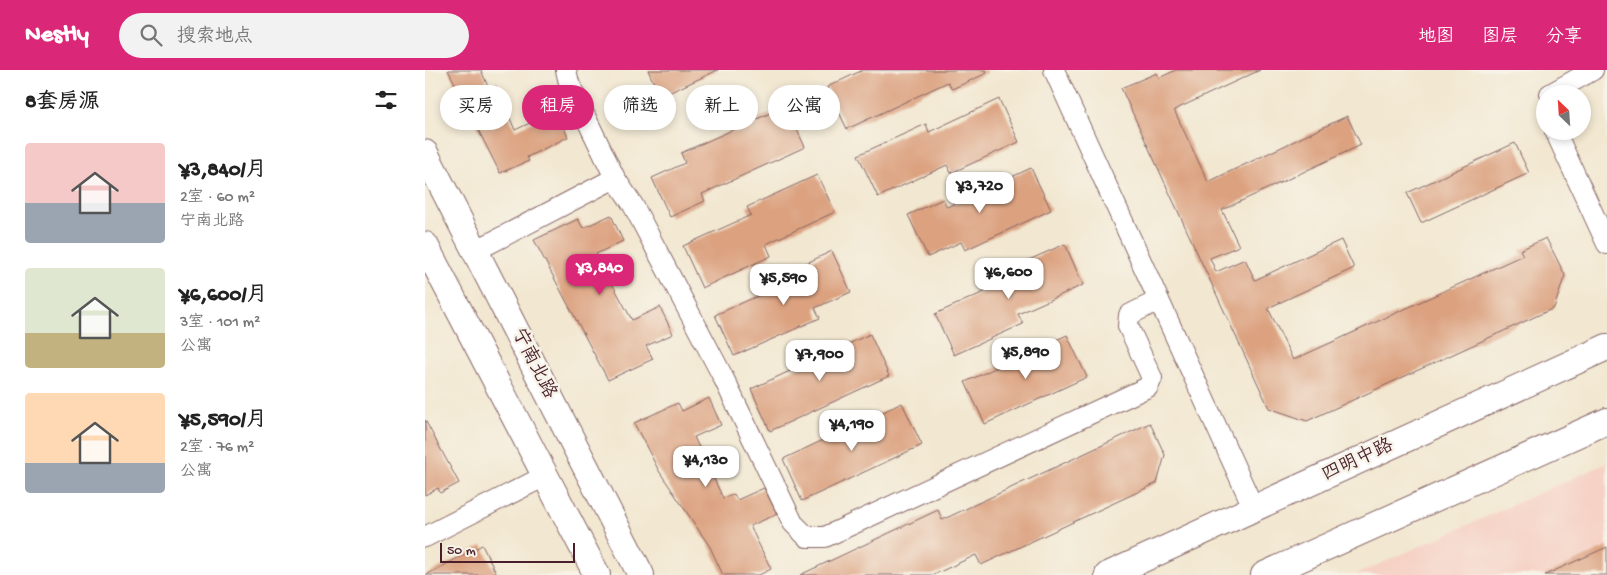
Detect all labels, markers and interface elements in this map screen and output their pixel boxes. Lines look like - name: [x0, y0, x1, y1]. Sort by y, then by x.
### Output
- search box: [119, 13, 469, 58]
- text: Nestly: [25, 21, 89, 50]
- icon: search: [137, 21, 165, 49]
- text: 搜索地点: [177, 26, 253, 49]
- text: 地图: [1418, 27, 1454, 48]
- text: 图层: [1482, 27, 1518, 48]
- text: 分享: [1546, 27, 1582, 48]
- chip: 买房: [440, 85, 512, 130]
- chip: 租房: [522, 85, 594, 130]
- chip: 筛选: [604, 85, 676, 130]
- chip: 新上: [686, 85, 758, 130]
- chip: 公寓: [768, 85, 840, 130]
- north arrow: [1536, 85, 1591, 140]
- map controls: [1536, 85, 1591, 140]
- icon: filters: [372, 86, 400, 114]
- text: 8套房源: [25, 91, 100, 116]
- text: ¥3,840/月: [180, 159, 267, 184]
- icon: home: [65, 163, 125, 223]
- pin: ¥3,720: [939, 172, 1021, 214]
- text: ¥3,720: [957, 178, 1003, 197]
- text: 2室 · 60 m²: [180, 189, 255, 208]
- text: 宁南北路: [180, 213, 244, 232]
- pin: ¥3,840: [559, 254, 641, 296]
- pin: ¥6,600: [968, 258, 1050, 300]
- text: ¥3,840: [577, 260, 623, 279]
- pin: ¥5,590: [743, 264, 825, 306]
- text: ¥6,600: [986, 264, 1032, 283]
- text: ¥5,590: [761, 270, 807, 289]
- text: ¥6,600/月: [180, 284, 268, 309]
- icon: home: [65, 288, 125, 348]
- text: 3室 · 101 m²: [180, 314, 260, 333]
- street label: 宁南北路: [505, 324, 561, 403]
- text: 公寓: [180, 338, 212, 357]
- pin: ¥5,890: [985, 338, 1067, 380]
- pin: ¥7,900: [779, 340, 861, 382]
- text: ¥5,890: [1003, 344, 1049, 363]
- text: ¥7,900: [797, 346, 843, 365]
- text: ¥5,590/月: [180, 409, 267, 434]
- pin: ¥4,190: [811, 410, 893, 452]
- icon: home: [65, 413, 125, 473]
- text: ¥4,190: [830, 416, 874, 435]
- street label: 四明中路: [1318, 434, 1397, 487]
- text: 2室 · 76 m²: [180, 439, 254, 458]
- pin: ¥4,130: [665, 446, 747, 488]
- text: ¥4,130: [684, 452, 728, 471]
- text: 公寓: [180, 463, 212, 482]
- scale bar: [440, 540, 575, 563]
- text: 50 m: [447, 543, 476, 560]

